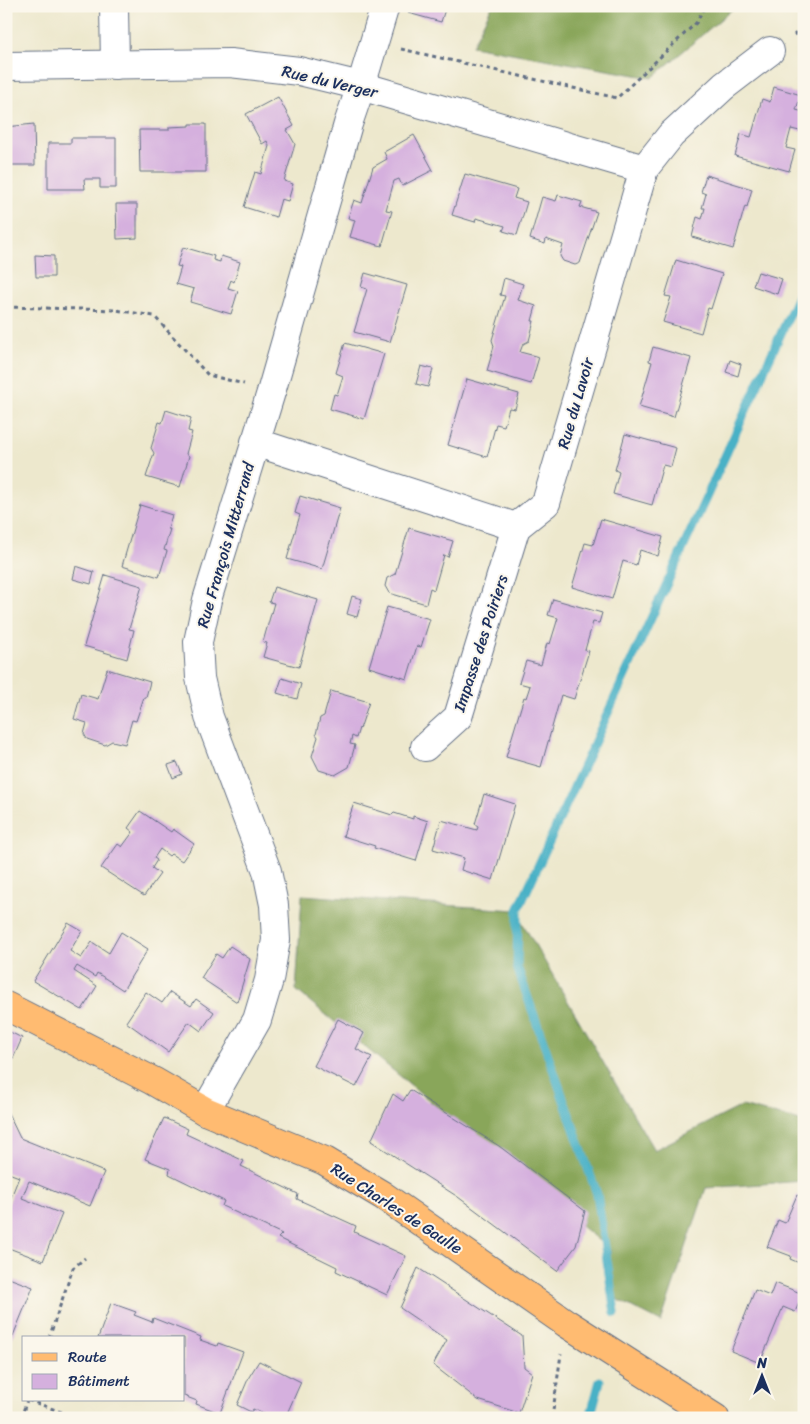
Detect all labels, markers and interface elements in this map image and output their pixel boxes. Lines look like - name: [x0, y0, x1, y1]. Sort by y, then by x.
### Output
- street label: Rue du Verger: [279, 56, 382, 107]
- street label: Rue du Lavoir: [549, 353, 603, 452]
- street label: Rue François Mitterrand: [188, 457, 263, 631]
- street label: Impasse des Poiriers: [444, 570, 516, 717]
- street label: Rue Charles de Gaulle: [325, 1155, 469, 1262]
- legend: [22, 1336, 185, 1402]
- text: Route: [68, 1344, 107, 1370]
- text: N: [756, 1351, 767, 1376]
- north arrow: [738, 1352, 788, 1402]
- text: Bâtiment: [68, 1368, 130, 1394]

